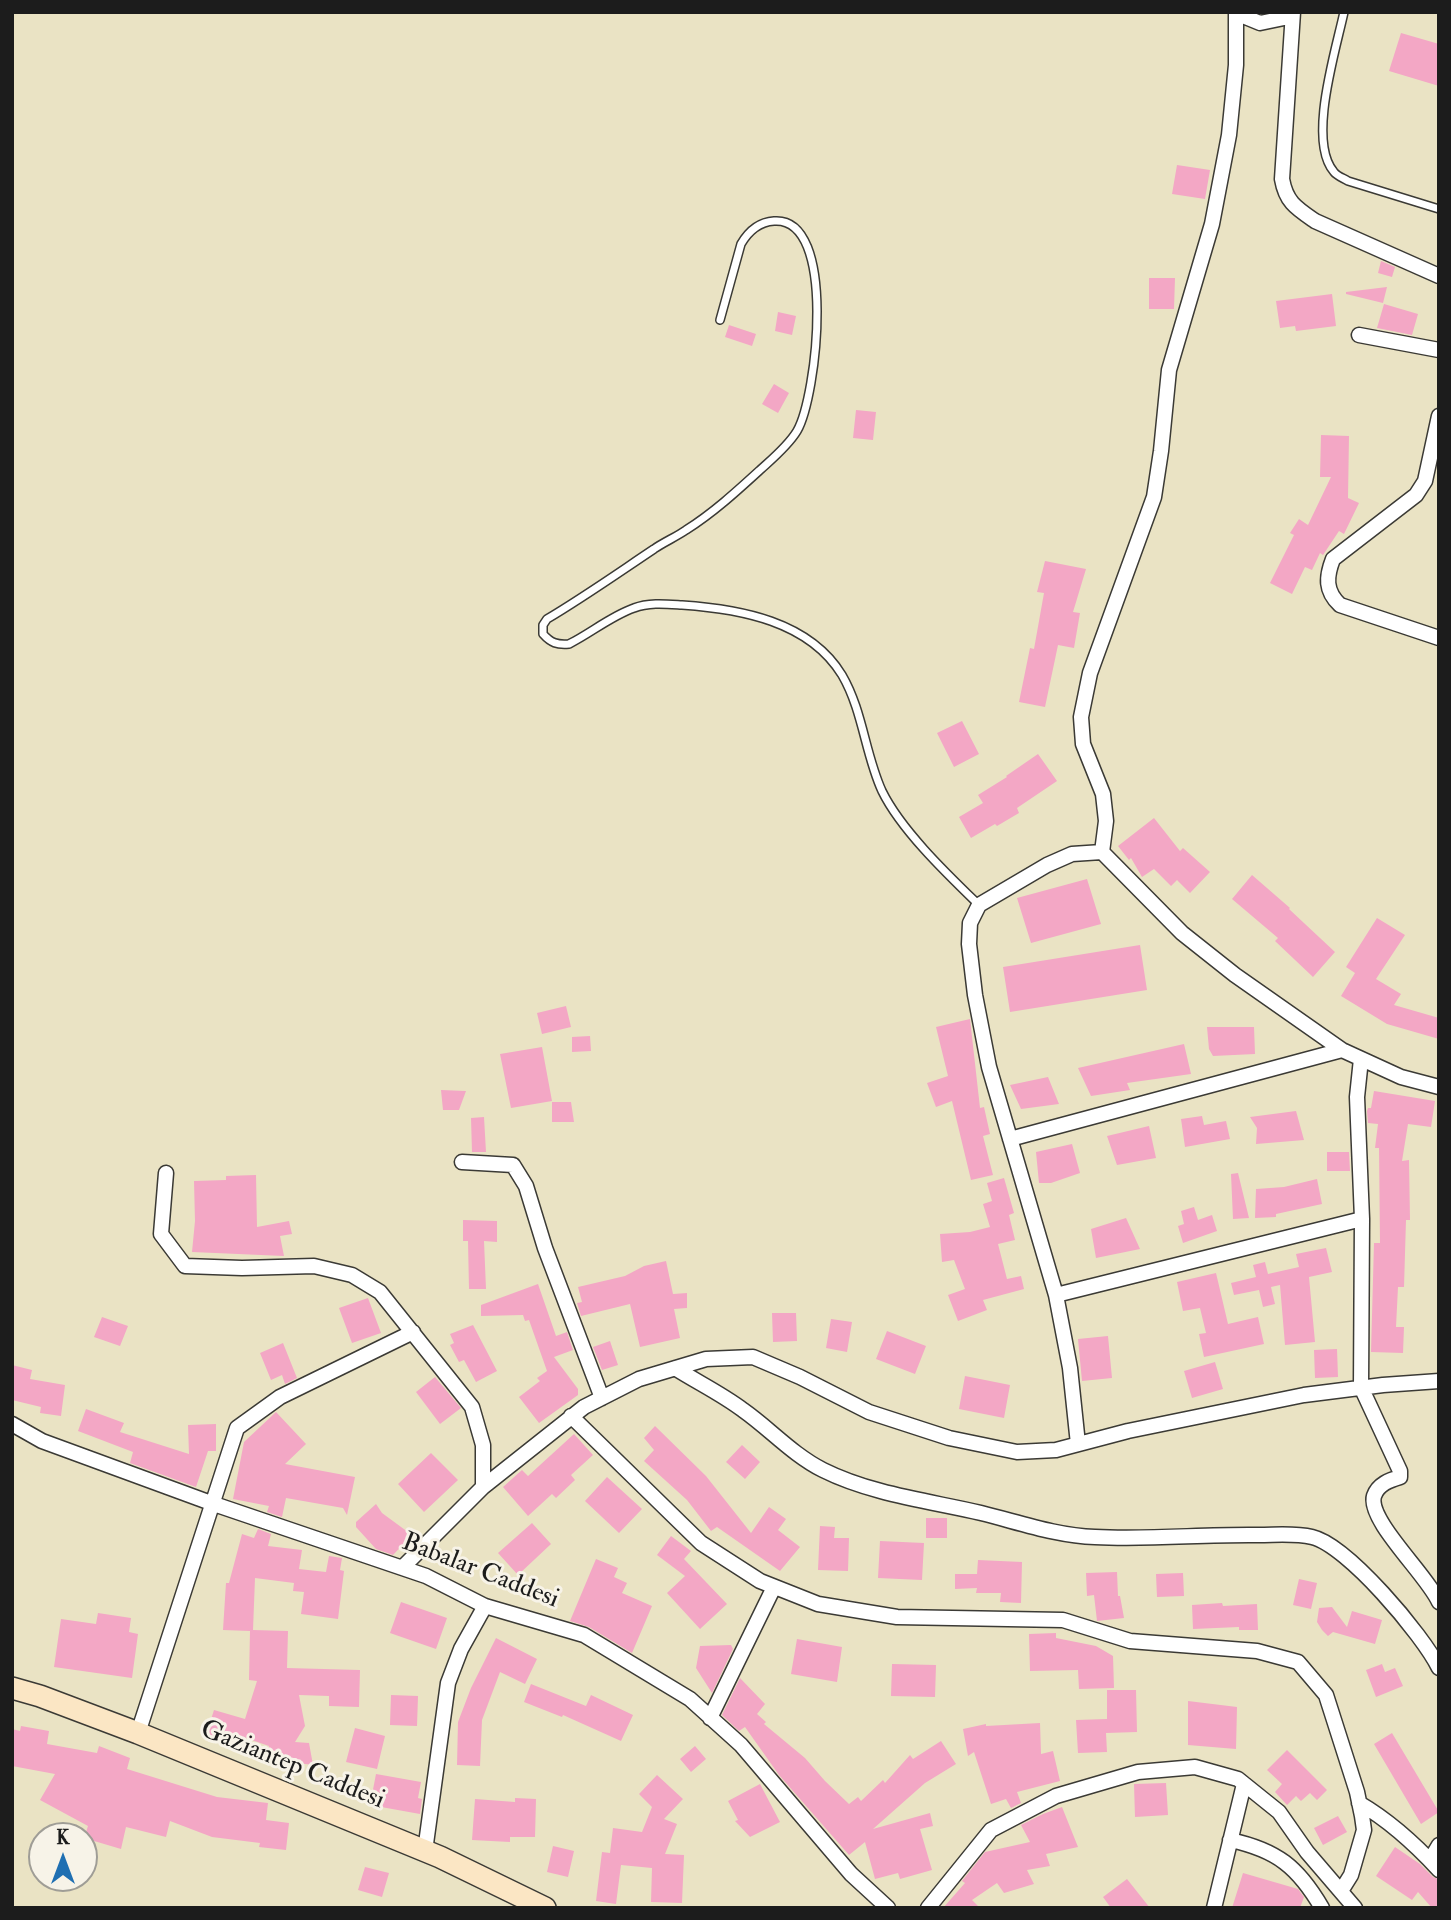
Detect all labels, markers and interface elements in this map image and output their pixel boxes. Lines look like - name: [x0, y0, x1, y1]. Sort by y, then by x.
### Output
- street label: Babalar Caddesi: [397, 1528, 563, 1616]
- street label: Gaziantep Caddesi: [195, 1715, 389, 1817]
- north arrow: [28, 1822, 98, 1892]
- text: K: [56, 1826, 70, 1850]

